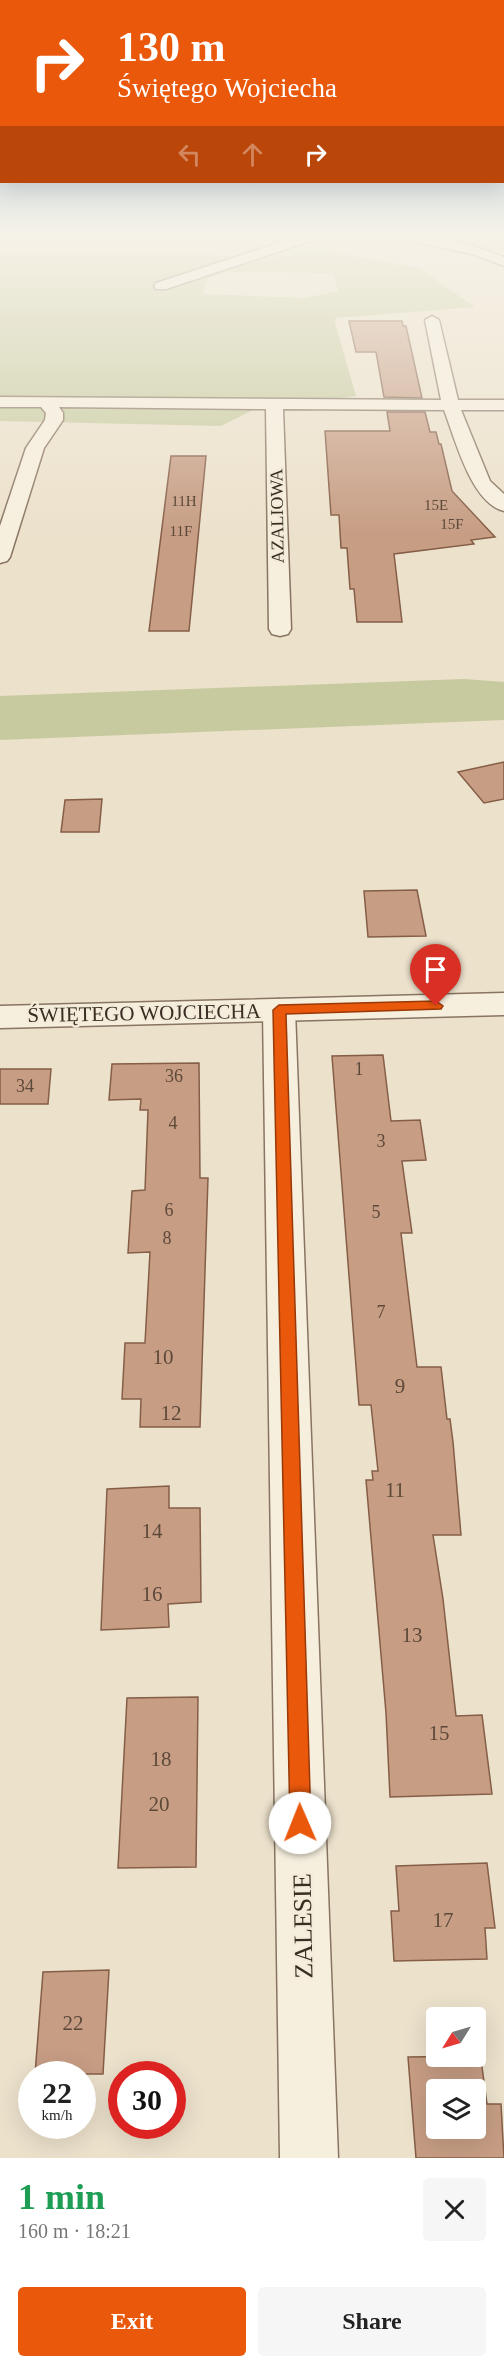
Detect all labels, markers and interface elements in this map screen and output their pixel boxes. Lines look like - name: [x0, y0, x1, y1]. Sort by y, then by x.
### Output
- icon: right: [18, 24, 96, 102]
- text: 130 m: [117, 24, 226, 70]
- text: Świętego Wojciecha: [117, 73, 337, 103]
- icon: left: [173, 138, 206, 171]
- icon: ahead: [236, 138, 269, 171]
- icon: right: [299, 138, 332, 171]
- street label: AZALIOWA: [266, 468, 288, 564]
- house number: 11H: [171, 493, 197, 509]
- house number: 15E: [424, 497, 448, 513]
- house number: 15F: [440, 516, 464, 532]
- house number: 11F: [170, 523, 192, 539]
- pin: [410, 944, 461, 1006]
- icon: arrive: [419, 953, 452, 986]
- street label: ŚWIĘTEGO WOJCIECHA: [27, 999, 262, 1027]
- house number: 1: [355, 1059, 364, 1079]
- house number: 36: [165, 1066, 183, 1086]
- house number: 34: [16, 1076, 34, 1096]
- house number: 4: [169, 1113, 178, 1133]
- house number: 3: [377, 1131, 386, 1151]
- house number: 6: [165, 1200, 174, 1220]
- house number: 5: [372, 1202, 381, 1222]
- house number: 8: [163, 1228, 172, 1248]
- house number: 7: [377, 1302, 386, 1322]
- house number: 10: [153, 1345, 174, 1369]
- house number: 9: [395, 1374, 405, 1398]
- house number: 12: [161, 1401, 182, 1425]
- house number: 11: [385, 1478, 405, 1502]
- house number: 14: [142, 1519, 163, 1543]
- house number: 16: [142, 1582, 163, 1606]
- house number: 13: [402, 1623, 423, 1647]
- house number: 15: [429, 1721, 450, 1745]
- house number: 18: [151, 1747, 172, 1771]
- position arrow: [268, 1791, 332, 1855]
- house number: 20: [149, 1792, 170, 1816]
- street label: ZALESIE: [288, 1873, 318, 1979]
- house number: 17: [433, 1908, 454, 1932]
- north arrow: [426, 2007, 486, 2067]
- map controls: [426, 2007, 486, 2139]
- house number: 22: [63, 2011, 84, 2035]
- speed limit sign: 30: [108, 2061, 186, 2139]
- text: 22: [42, 2076, 72, 2109]
- button: layers: [426, 2079, 486, 2139]
- text: km/h: [42, 2107, 72, 2123]
- text: 1 min: [18, 2177, 105, 2217]
- button: close: [423, 2178, 486, 2241]
- text: 160 m · 18:21: [18, 2220, 131, 2242]
- button: Exit: [18, 2287, 246, 2356]
- button: Share: [258, 2287, 486, 2356]

